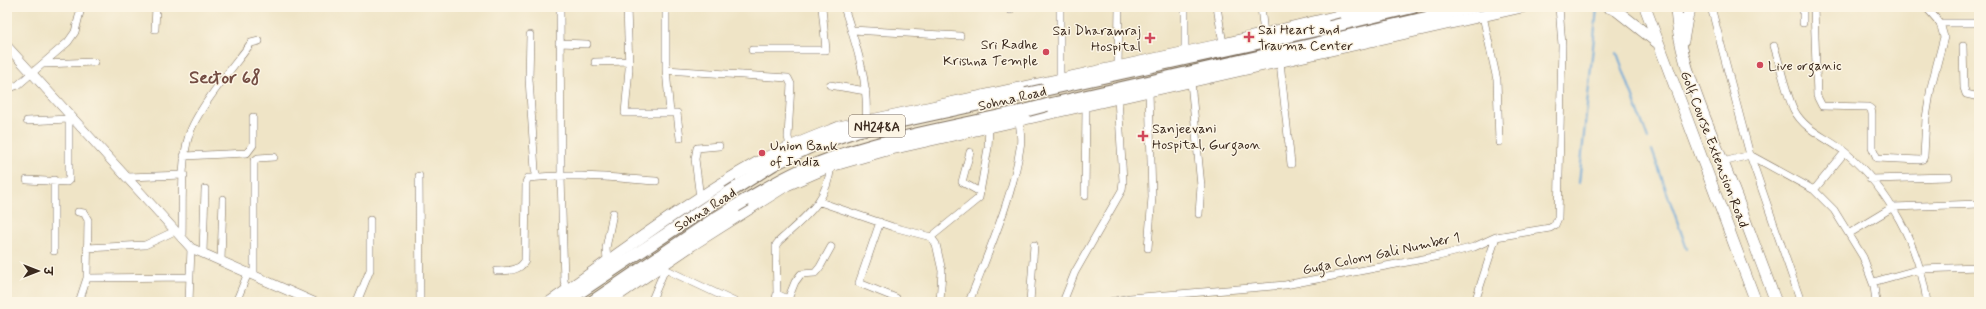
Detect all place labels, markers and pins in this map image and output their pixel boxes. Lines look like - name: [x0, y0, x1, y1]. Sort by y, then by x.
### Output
- place label: Sai Heart and Trauma Center: [1258, 21, 1353, 55]
- place label: Sai Dharamraj Hospital: [1053, 22, 1141, 56]
- marker: Sai Heart and Trauma Center: [1243, 31, 1255, 43]
- marker: Sai Dharamraj Hospital: [1144, 32, 1156, 44]
- place label: Sri Radhe Krishna Temple: [943, 36, 1038, 70]
- marker: Sri Radhe Krishna Temple: [1041, 47, 1051, 57]
- place label: Live organic: [1768, 57, 1842, 77]
- marker: Live organic: [1755, 60, 1765, 70]
- place label: Sanjeevani Hospital, Gurgaon: [1152, 120, 1261, 156]
- marker: Sanjeevani Hospital, Gurgaon: [1137, 130, 1149, 142]
- place label: Union Bank of India: [770, 137, 838, 171]
- marker: Union Bank of India: [757, 148, 767, 158]

